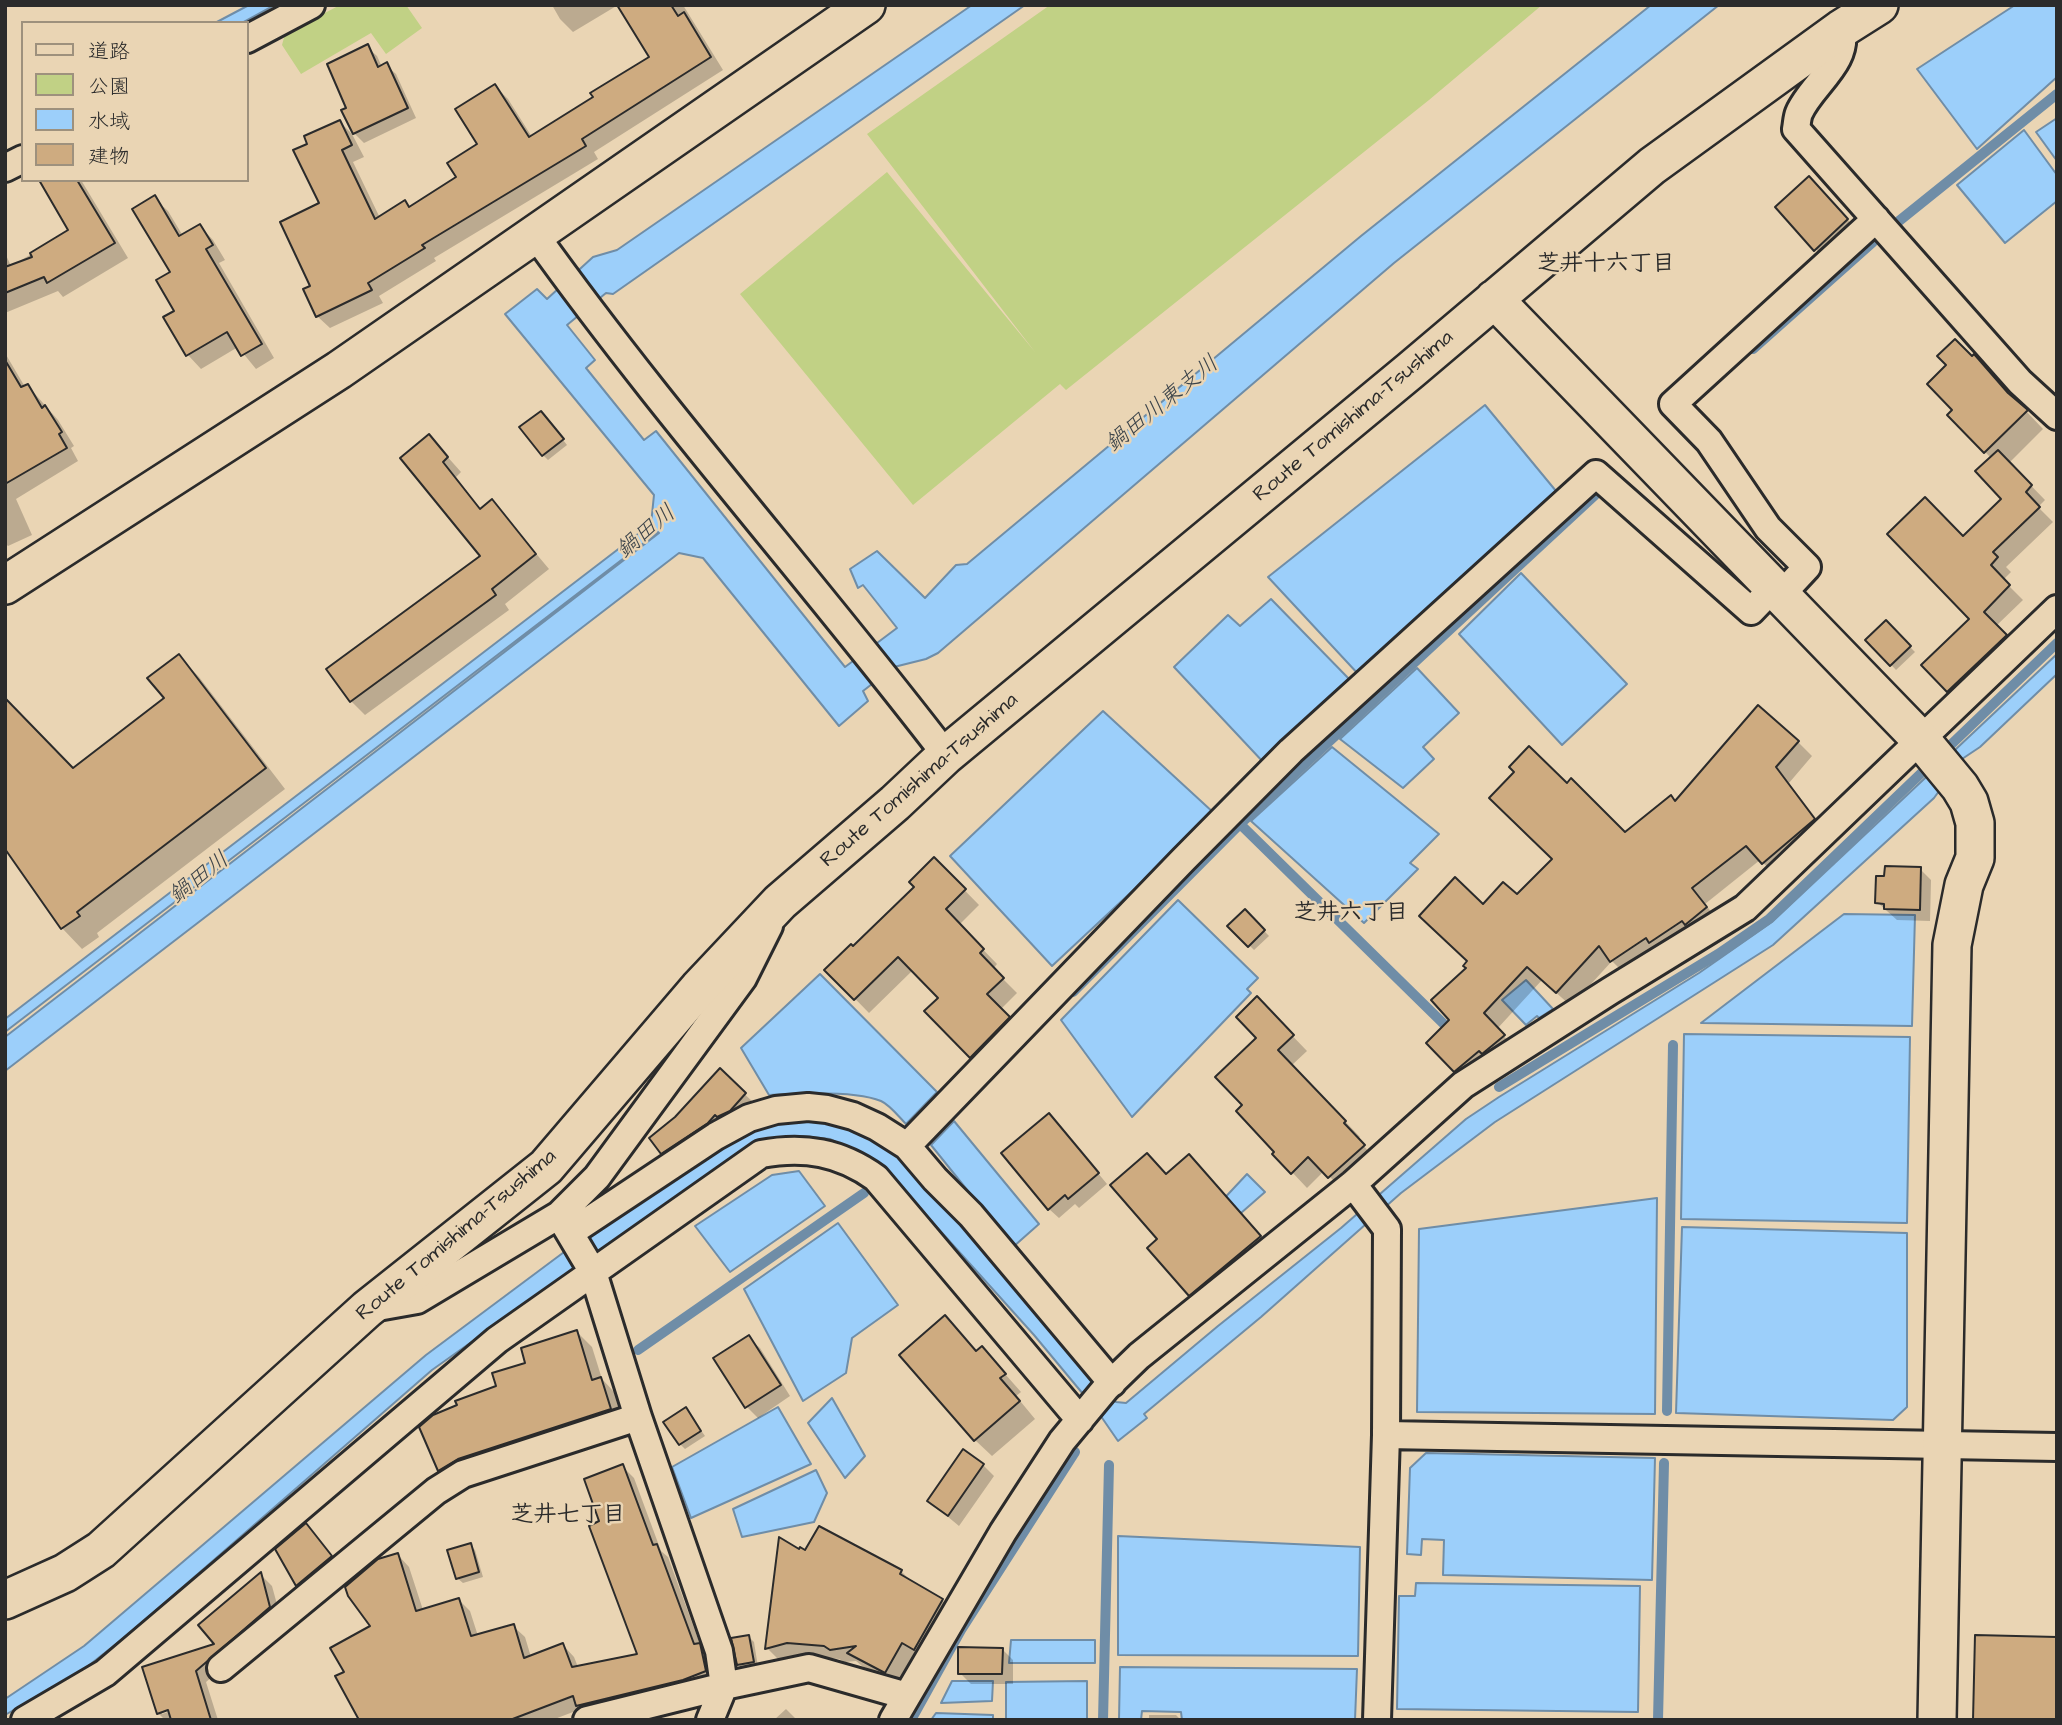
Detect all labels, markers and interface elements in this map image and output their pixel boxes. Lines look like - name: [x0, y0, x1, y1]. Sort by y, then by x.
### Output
- legend: [21, 21, 248, 182]
- text: 道路: [88, 37, 130, 66]
- text: 公園: [88, 72, 130, 101]
- text: 水域: [88, 107, 130, 136]
- text: 建物: [88, 142, 130, 171]
- district label: 芝井十六丁目: [1537, 251, 1675, 279]
- street label: Route Tomishima-Tsushima: [1249, 326, 1459, 508]
- water label: 鍋田川東支川: [1101, 351, 1225, 459]
- water label: 鍋田川: [612, 500, 682, 566]
- street label: Route Tomishima-Tsushima: [816, 688, 1024, 874]
- water label: 鍋田川: [164, 847, 236, 911]
- district label: 芝井六丁目: [1294, 900, 1408, 928]
- street label: Route Tomishima-Tsushima: [352, 1145, 562, 1327]
- district label: 芝井七丁目: [511, 1502, 625, 1530]

